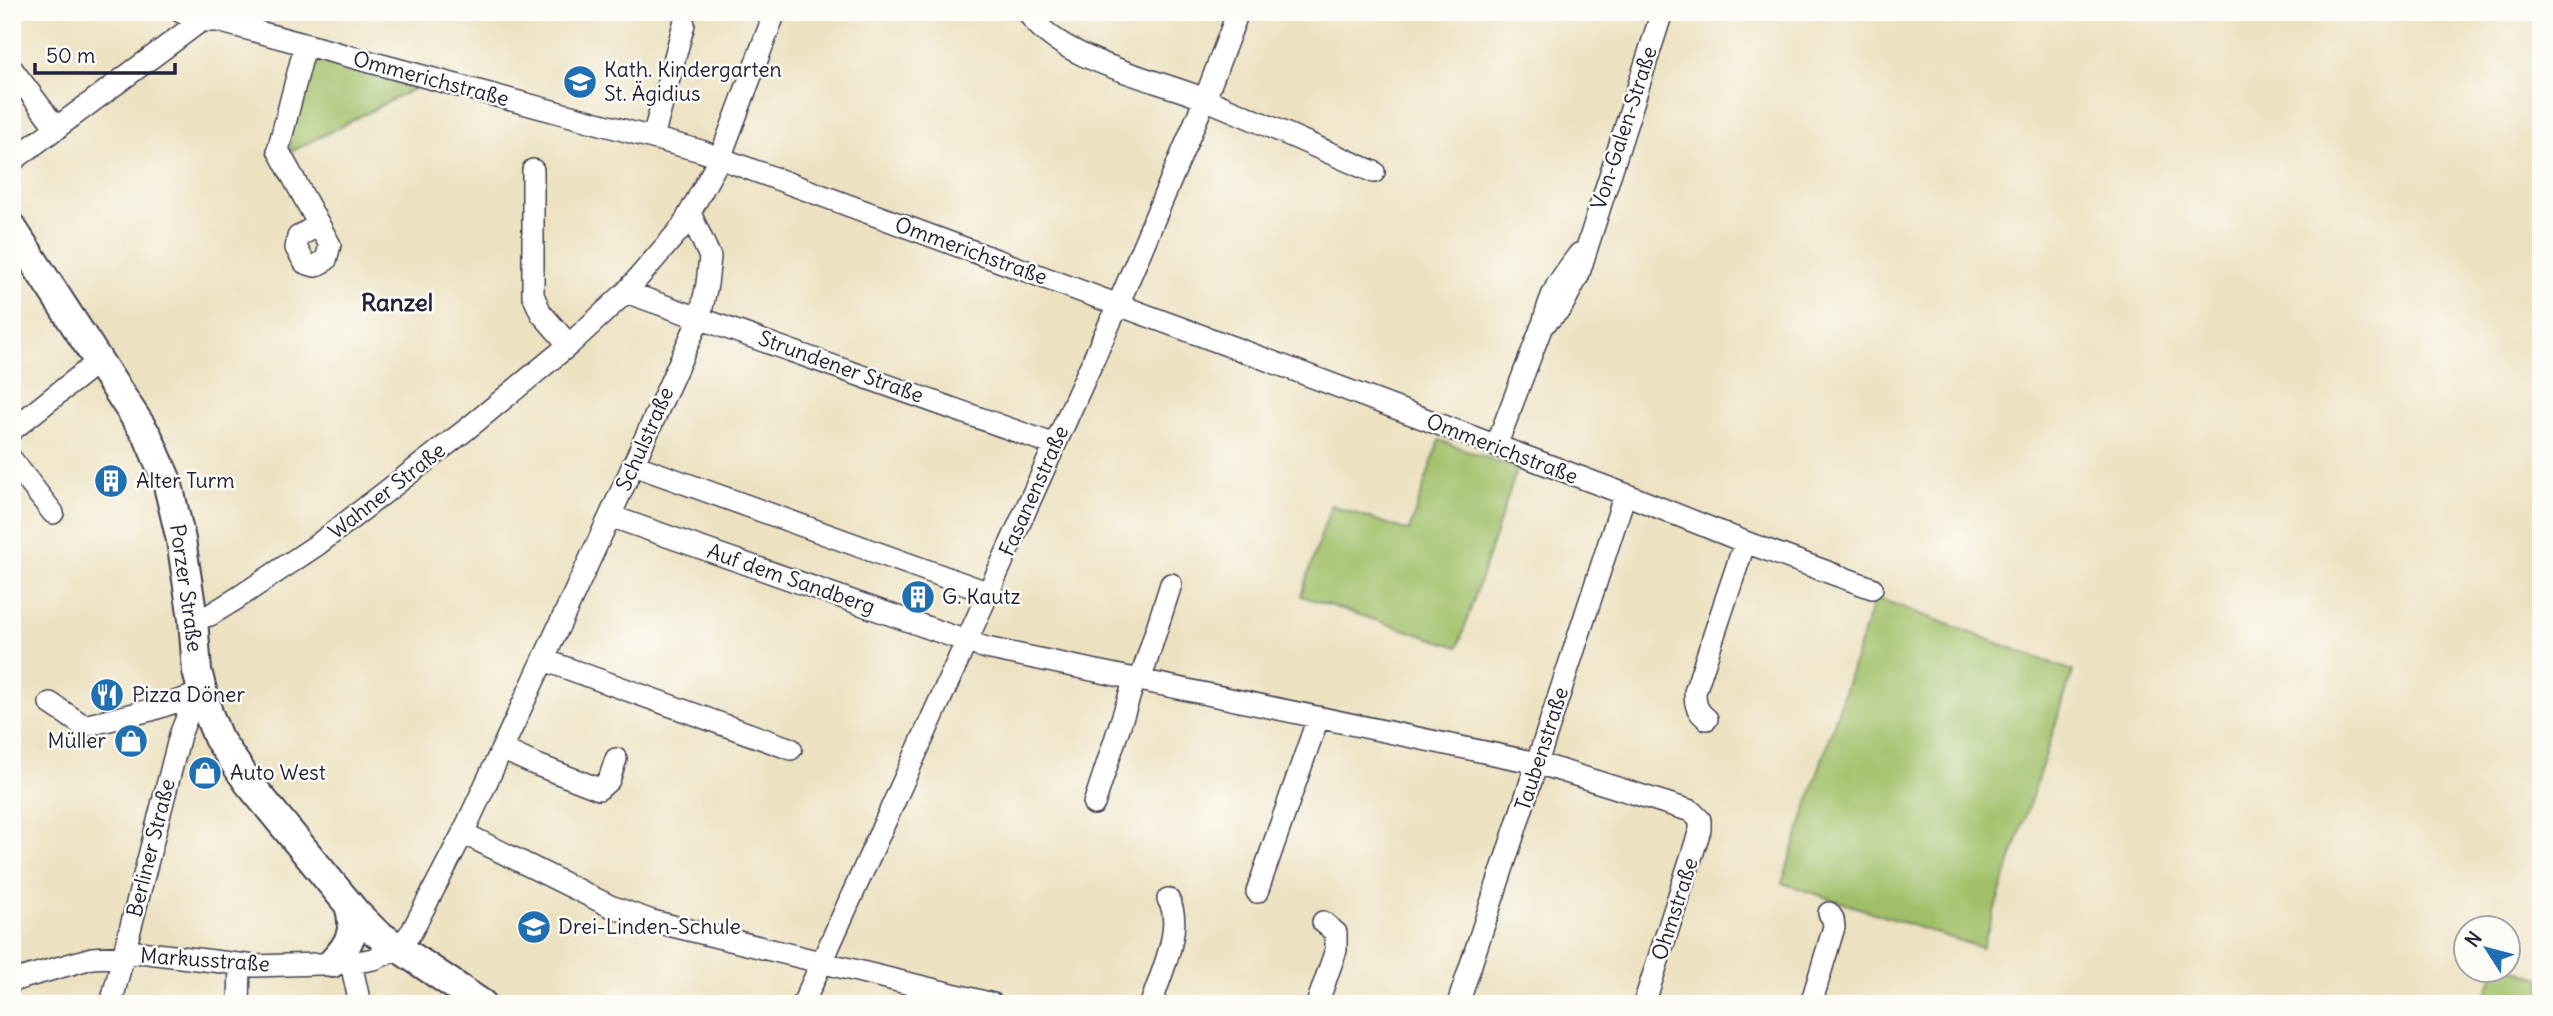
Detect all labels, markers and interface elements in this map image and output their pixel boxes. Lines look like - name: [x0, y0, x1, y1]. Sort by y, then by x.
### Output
- scale bar: [35, 32, 175, 76]
- text: 50 m: [46, 42, 95, 69]
- street label: Von-Galen-Straße: [1584, 43, 1663, 213]
- street label: Ommerichstraße: [350, 45, 512, 112]
- place label: Kath. Kindergarten St. Ägidius: [604, 56, 782, 107]
- school or university icon: Kath. Kindergarten St. Ägidius: [561, 63, 599, 101]
- street label: Ommerichstraße: [891, 210, 1051, 291]
- district label: Ranzel: [361, 287, 433, 317]
- street label: Strundener Straße: [755, 324, 927, 409]
- street label: Schulstraße: [610, 383, 679, 495]
- street label: Ommerichstraße: [1423, 407, 1582, 490]
- street label: Fasanenstraße: [993, 421, 1074, 560]
- street label: Wahner Straße: [323, 437, 451, 545]
- building icon: Alter Turm: [92, 462, 130, 500]
- place label: Alter Turm: [136, 467, 235, 494]
- street label: Porzer Straße: [164, 522, 209, 653]
- street label: Auf dem Sandberg: [704, 537, 879, 620]
- building icon: G. Kautz: [899, 578, 937, 616]
- place label: G. Kautz: [942, 583, 1021, 610]
- restaurant icon: Pizza Döner: [88, 676, 126, 714]
- place label: Pizza Döner: [132, 681, 245, 708]
- street label: Taubenstraße: [1509, 684, 1574, 814]
- shop icon: Müller: [112, 722, 150, 760]
- place label: Müller: [48, 727, 106, 754]
- shop icon: Auto West: [186, 754, 224, 792]
- place label: Auto West: [230, 759, 326, 786]
- street label: Berliner Straße: [120, 776, 181, 920]
- street label: Ohmstraße: [1645, 854, 1704, 964]
- school or university icon: Drei-Linden-Schule: [515, 908, 553, 946]
- place label: Drei-Linden-Schule: [558, 913, 741, 940]
- north arrow: [2452, 914, 2522, 984]
- text: N: [2460, 927, 2487, 951]
- street label: Markusstraße: [139, 942, 271, 977]

